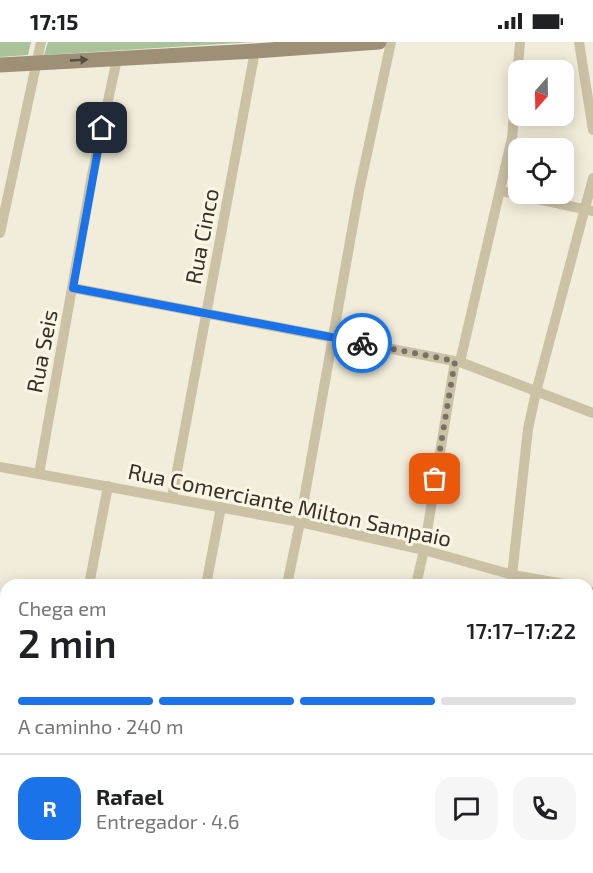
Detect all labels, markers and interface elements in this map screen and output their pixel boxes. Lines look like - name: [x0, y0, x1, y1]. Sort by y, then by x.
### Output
- text: 17:15: [30, 8, 78, 34]
- one-way arrow: [70, 56, 89, 65]
- north arrow: [508, 60, 574, 126]
- map controls: [508, 60, 574, 204]
- pin: [76, 102, 127, 153]
- icon: home: [85, 111, 118, 144]
- button: locate: [508, 138, 574, 204]
- street label: Rua Cinco: [179, 186, 223, 286]
- street label: Rua Seis: [20, 307, 62, 395]
- courier: [332, 313, 392, 373]
- icon: bike: [346, 327, 379, 360]
- pin: [409, 453, 460, 504]
- street label: Rua Comerciante Milton Sampaio: [126, 457, 454, 551]
- icon: bag: [418, 462, 451, 495]
- text: Chega em: [18, 596, 107, 620]
- text: 17:17–17:22: [466, 617, 576, 643]
- text: 2 min: [18, 619, 117, 666]
- text: A caminho · 240 m: [18, 714, 183, 738]
- button: chat: [435, 777, 498, 840]
- button: phone: [513, 777, 576, 840]
- text: Rafael: [96, 783, 164, 809]
- text: R: [42, 795, 57, 821]
- text: Entregador · 4.6: [96, 809, 239, 833]

